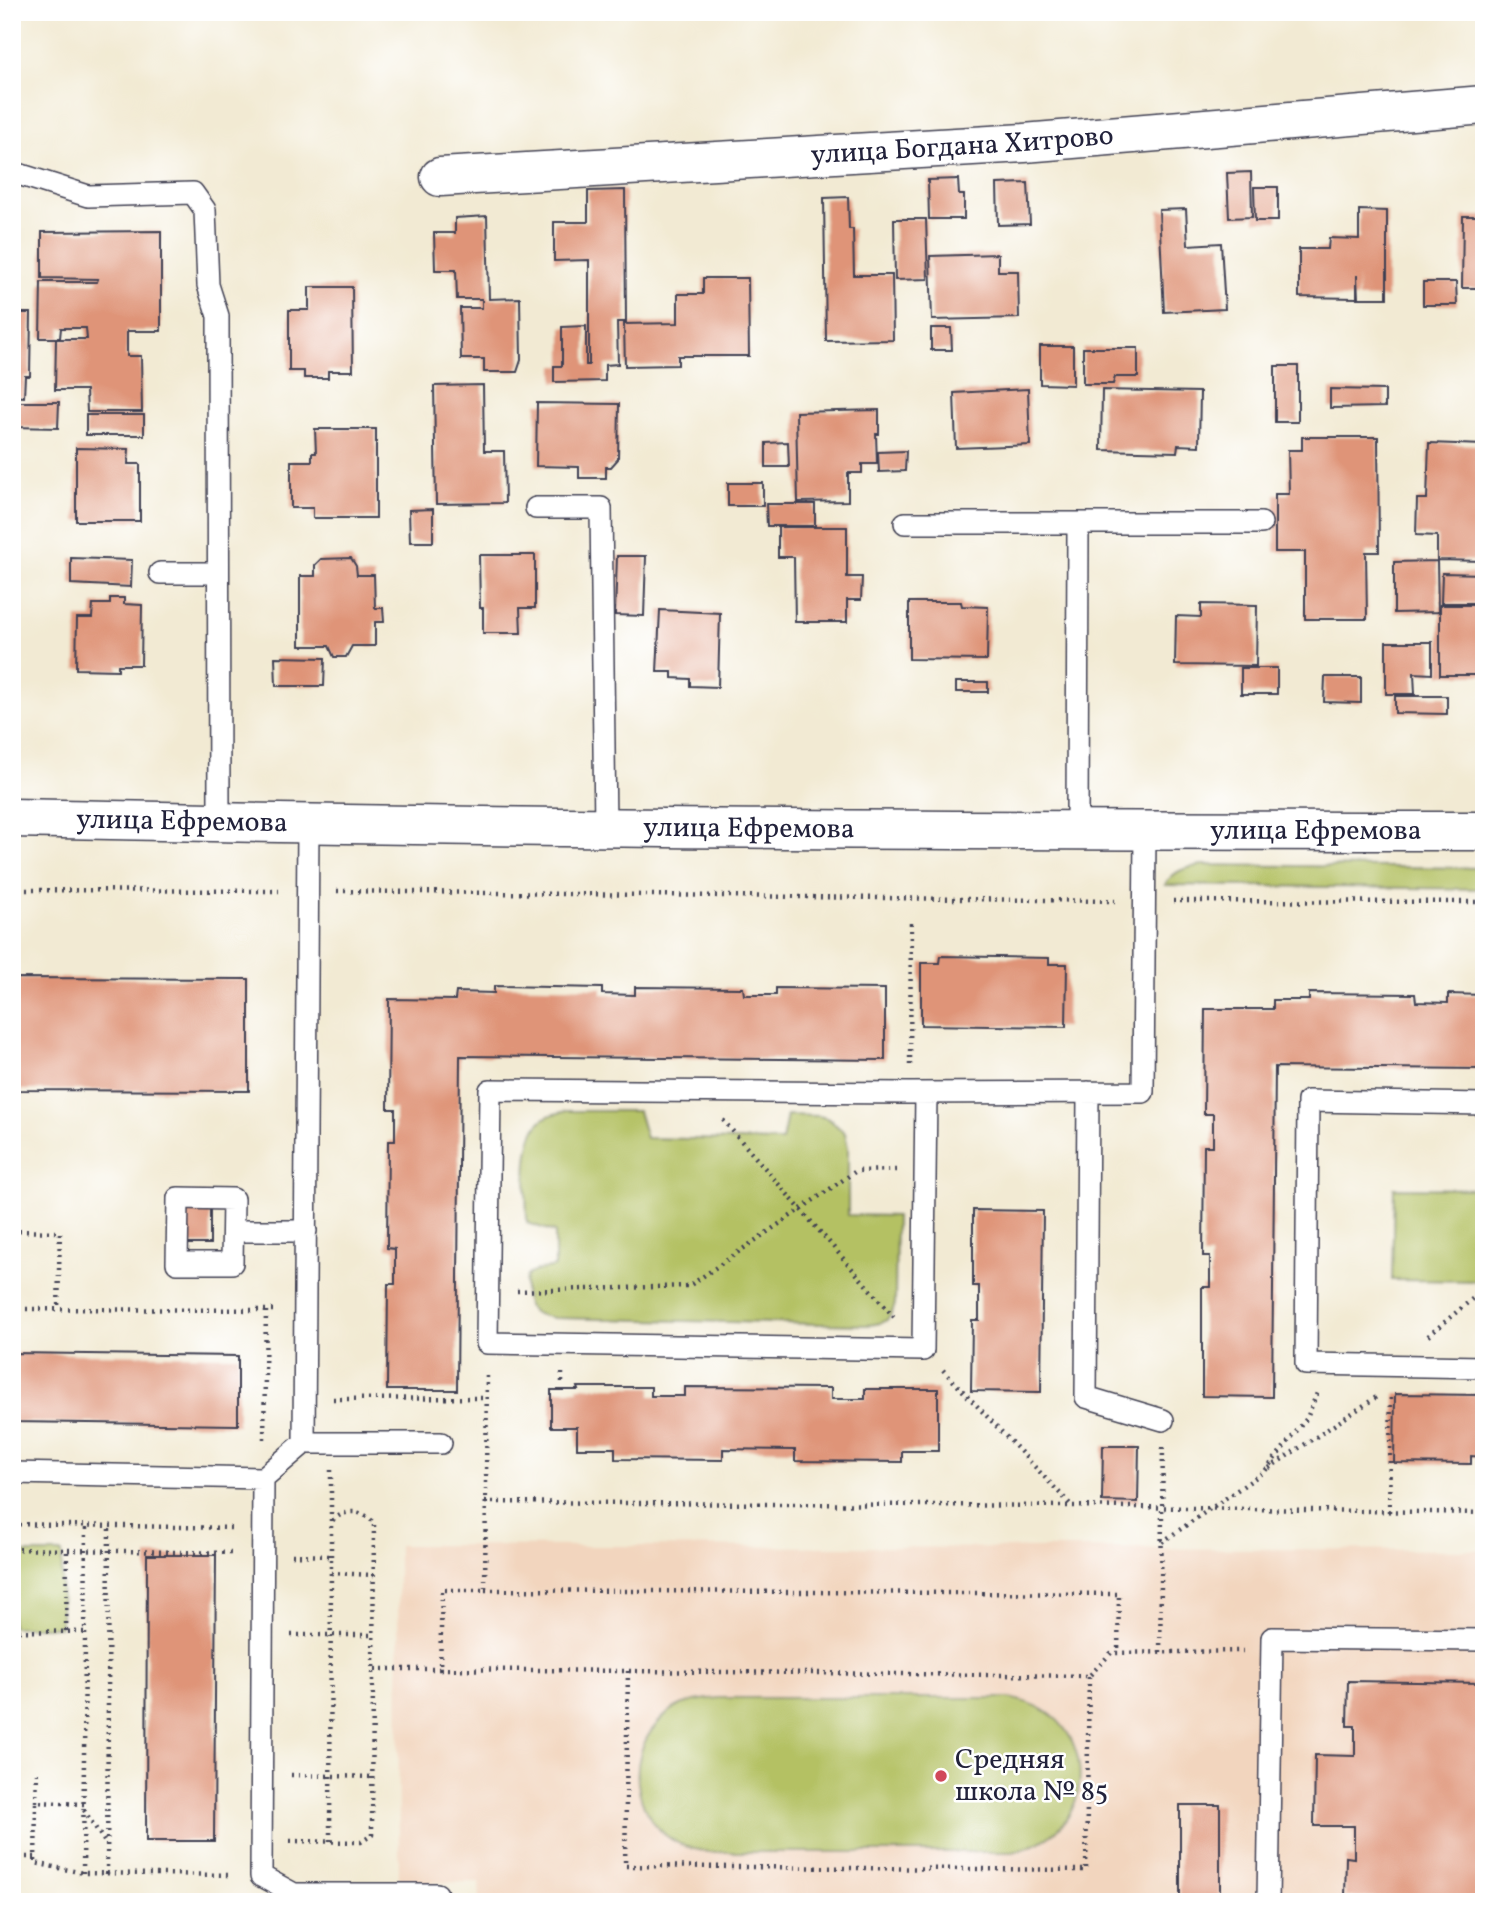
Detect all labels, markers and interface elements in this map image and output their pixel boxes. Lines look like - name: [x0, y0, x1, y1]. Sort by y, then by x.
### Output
- street label: улица Богдана Хитрово: [810, 116, 1115, 175]
- street label: улица Ефремова: [76, 800, 288, 843]
- street label: улица Ефремова: [643, 808, 855, 849]
- street label: улица Ефремова: [1210, 811, 1422, 850]
- place label: Средняя школа № 85: [955, 1741, 1108, 1812]
- marker: Средняя школа № 85: [933, 1768, 949, 1784]

